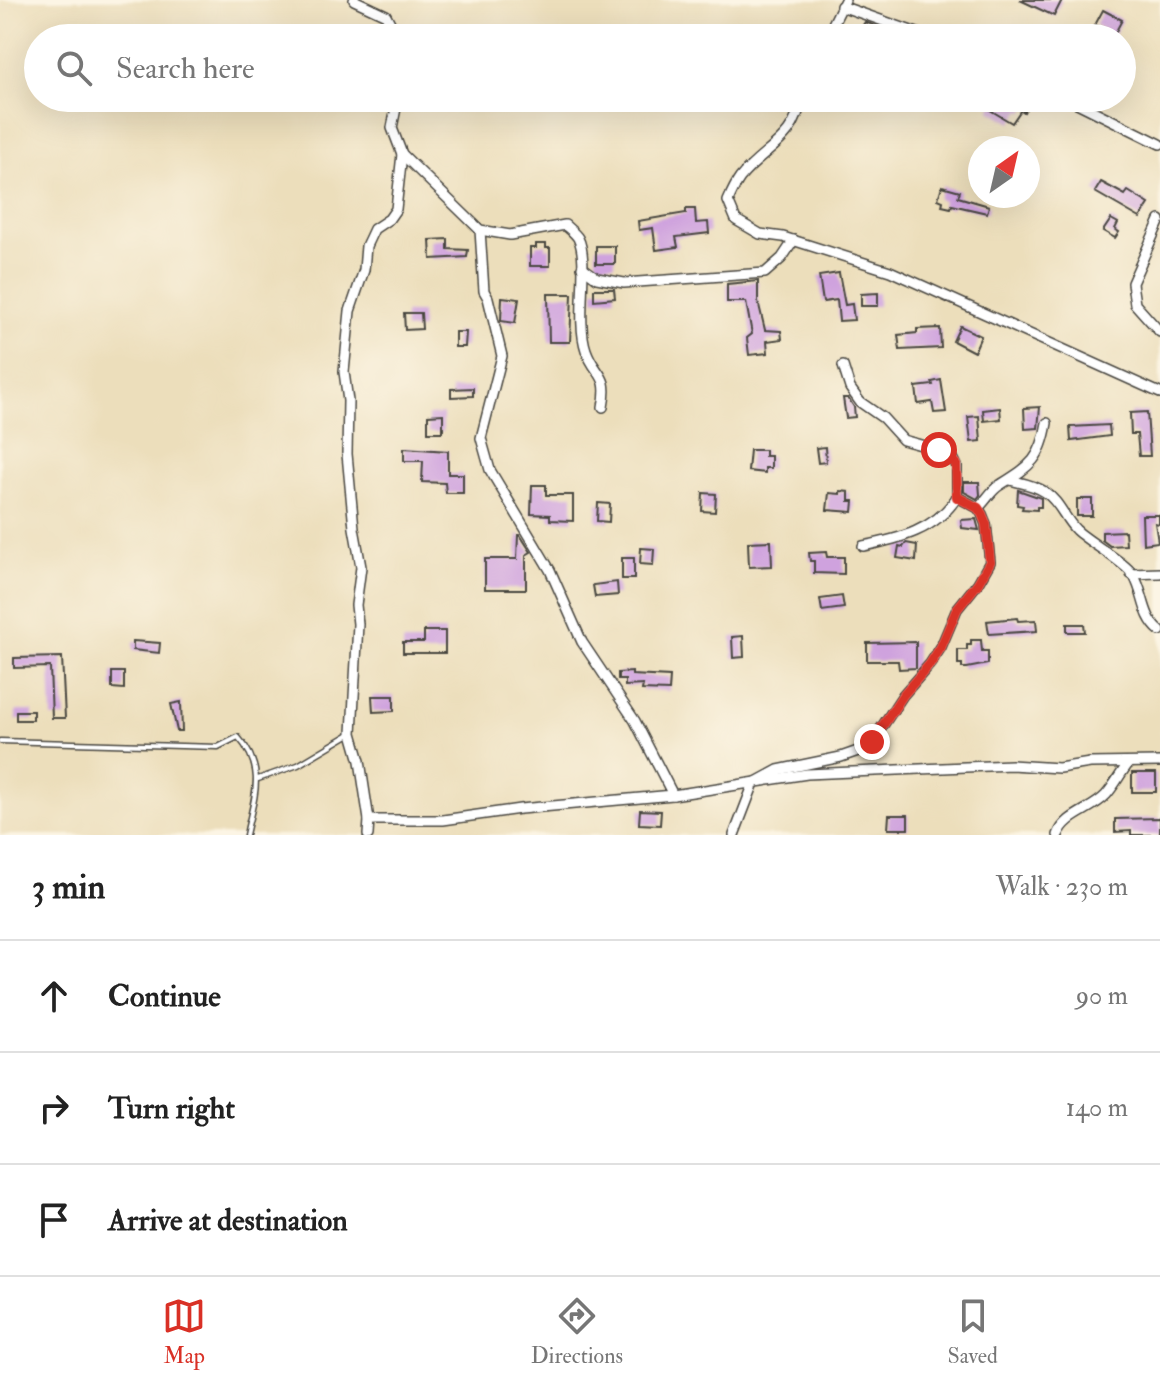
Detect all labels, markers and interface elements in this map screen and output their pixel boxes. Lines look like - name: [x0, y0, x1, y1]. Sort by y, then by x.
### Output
- search box: [24, 24, 1136, 112]
- icon: search: [52, 46, 96, 90]
- text: Search here: [116, 50, 255, 87]
- north arrow: [968, 136, 1040, 208]
- route start: [921, 432, 957, 468]
- route end: [854, 724, 890, 760]
- text: 3 min: [32, 866, 105, 909]
- text: Walk · 230 m: [996, 871, 1128, 903]
- icon: ahead: [32, 974, 76, 1018]
- text: Continue: [108, 978, 221, 1015]
- text: 90 m: [1076, 980, 1128, 1012]
- icon: right: [32, 1086, 76, 1130]
- text: Turn right: [108, 1090, 235, 1127]
- text: 140 m: [1066, 1092, 1128, 1124]
- icon: arrive: [32, 1198, 76, 1242]
- text: Arrive at destination: [108, 1202, 348, 1239]
- tab: Map: [162, 1294, 206, 1370]
- tab: Directions: [531, 1294, 623, 1370]
- tab: Saved: [948, 1294, 998, 1370]

